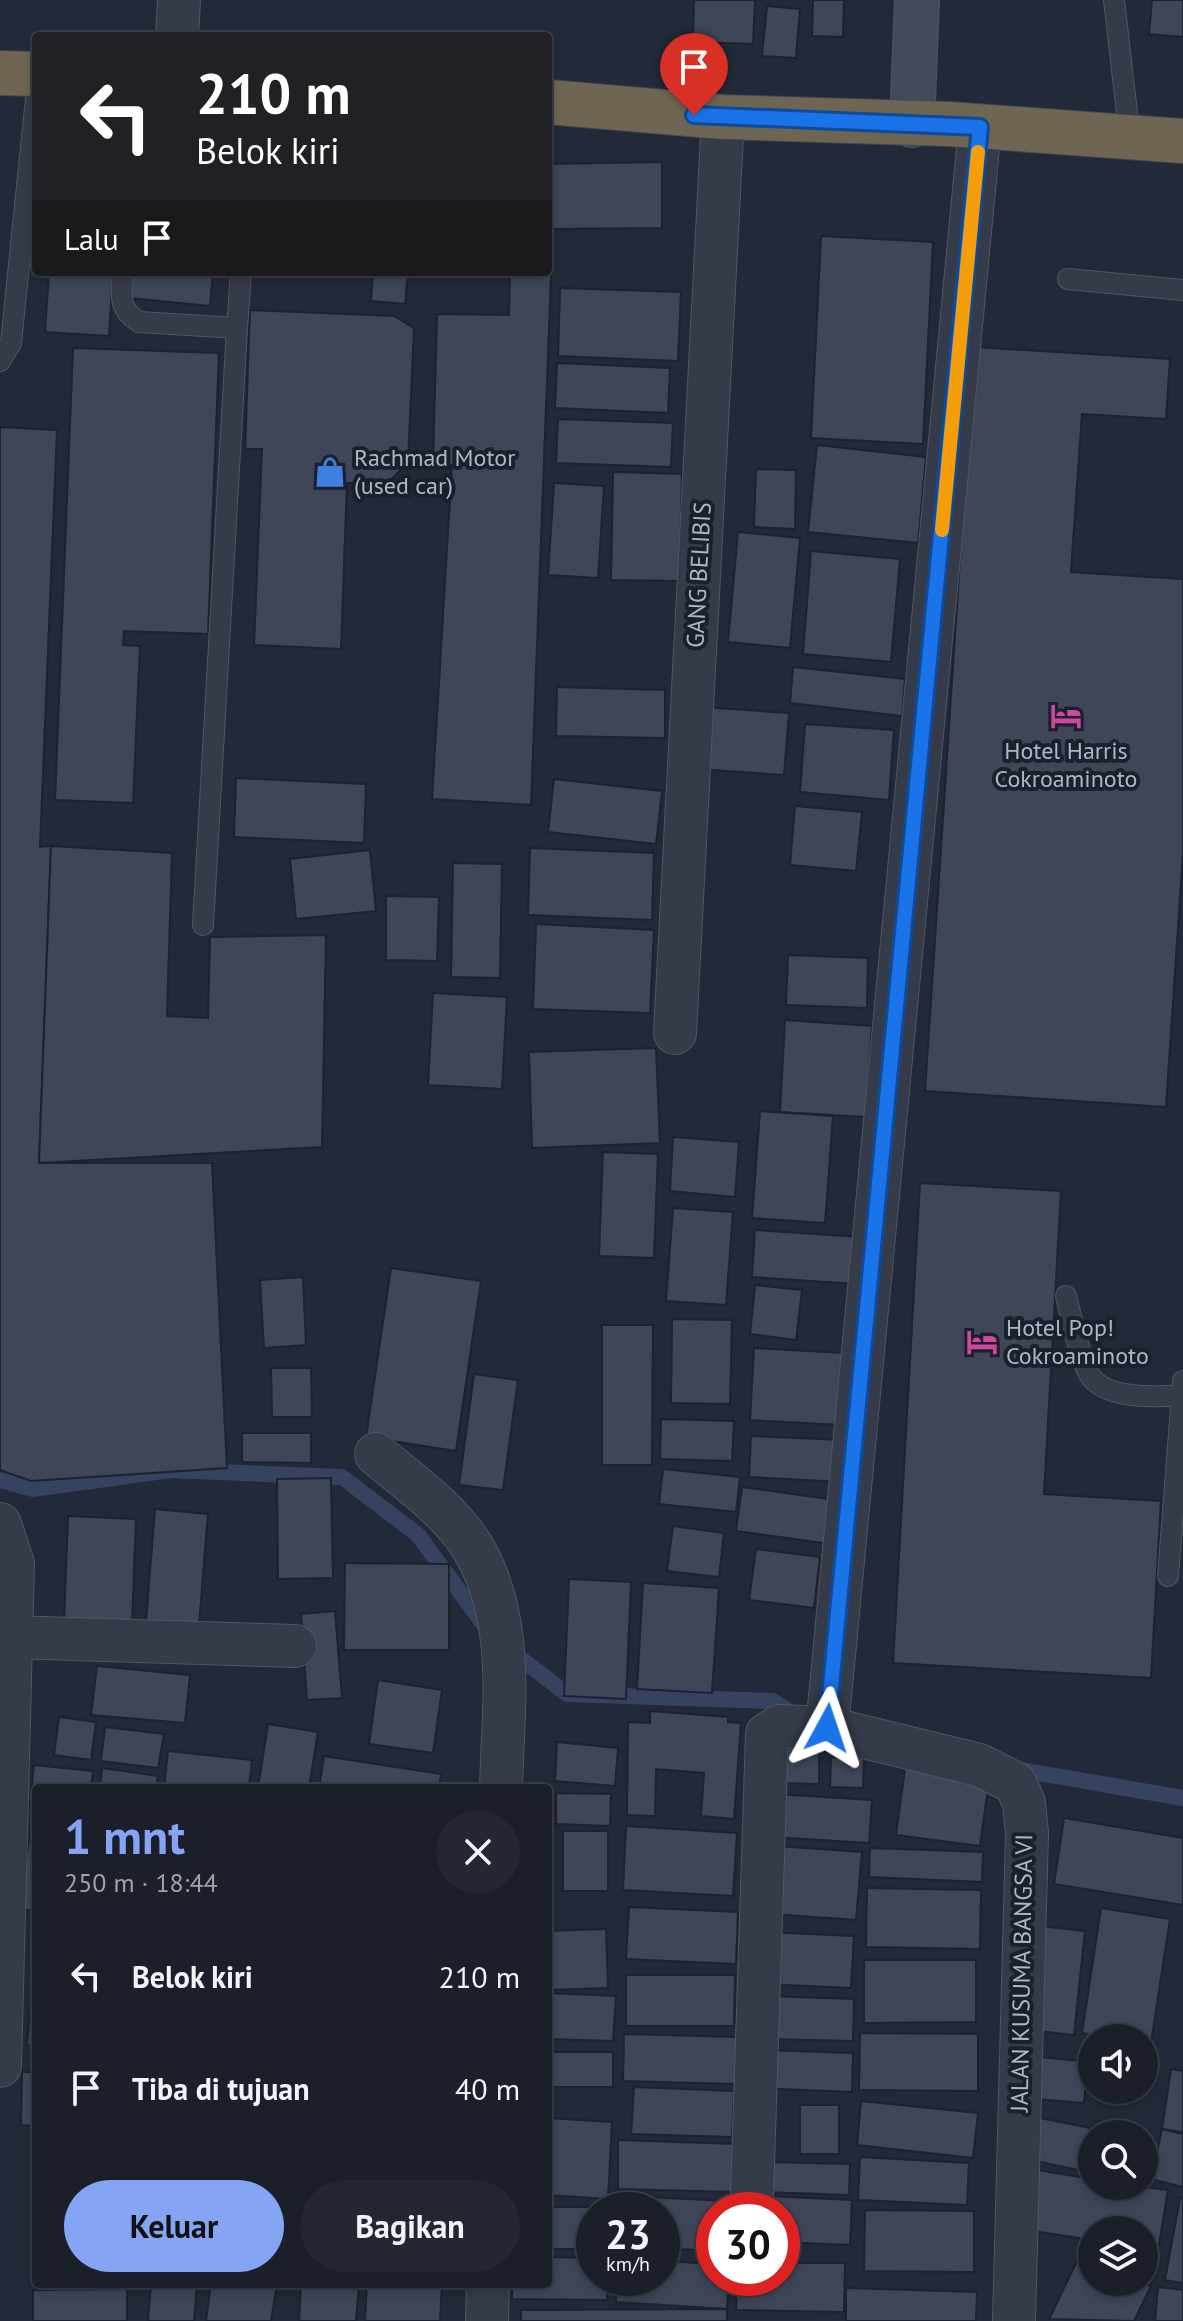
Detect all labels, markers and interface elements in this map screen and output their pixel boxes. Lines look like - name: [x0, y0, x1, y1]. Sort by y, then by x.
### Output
- pin: [660, 33, 728, 115]
- icon: arrive: [672, 45, 716, 89]
- text: 210 m: [196, 57, 351, 129]
- icon: left: [64, 64, 168, 168]
- text: Belok kiri: [196, 127, 340, 174]
- icon: arrive: [135, 216, 179, 260]
- text: Lalu: [64, 219, 119, 258]
- place label: Rachmad Motor (used car): [354, 442, 515, 501]
- shop icon: Rachmad Motor (used car): [313, 455, 347, 489]
- street label: GANG BELIBIS: [679, 501, 718, 649]
- hotel icon: Hotel Harris Cokroaminoto: [1049, 699, 1083, 733]
- place label: Hotel Harris Cokroaminoto: [995, 735, 1137, 794]
- place label: Hotel Pop! Cokroaminoto: [1006, 1312, 1149, 1371]
- hotel icon: Hotel Pop! Cokroaminoto: [965, 1325, 999, 1359]
- position arrow: [785, 1686, 869, 1770]
- text: 1 mnt: [64, 1805, 185, 1867]
- button: close: [436, 1810, 520, 1894]
- street label: JALAN KUSUMA BANGSA VI: [1004, 1834, 1039, 2113]
- text: 250 m · 18:44: [64, 1866, 218, 1899]
- icon: left: [64, 1954, 108, 1998]
- text: Belok kiri: [132, 1957, 253, 1996]
- text: 210 m: [439, 1957, 520, 1996]
- map controls: [1078, 2024, 1158, 2296]
- button: sound: [1078, 2024, 1158, 2104]
- icon: arrive: [64, 2066, 108, 2110]
- text: Tiba di tujuan: [132, 2069, 310, 2108]
- text: 40 m: [455, 2069, 520, 2108]
- button: search: [1078, 2120, 1158, 2200]
- button: Keluar: [64, 2180, 284, 2272]
- button: Bagikan: [300, 2180, 520, 2272]
- speed limit sign: 30: [696, 2192, 800, 2296]
- text: 23: [605, 2208, 651, 2260]
- button: layers: [1078, 2216, 1158, 2296]
- text: km/h: [606, 2251, 650, 2277]

